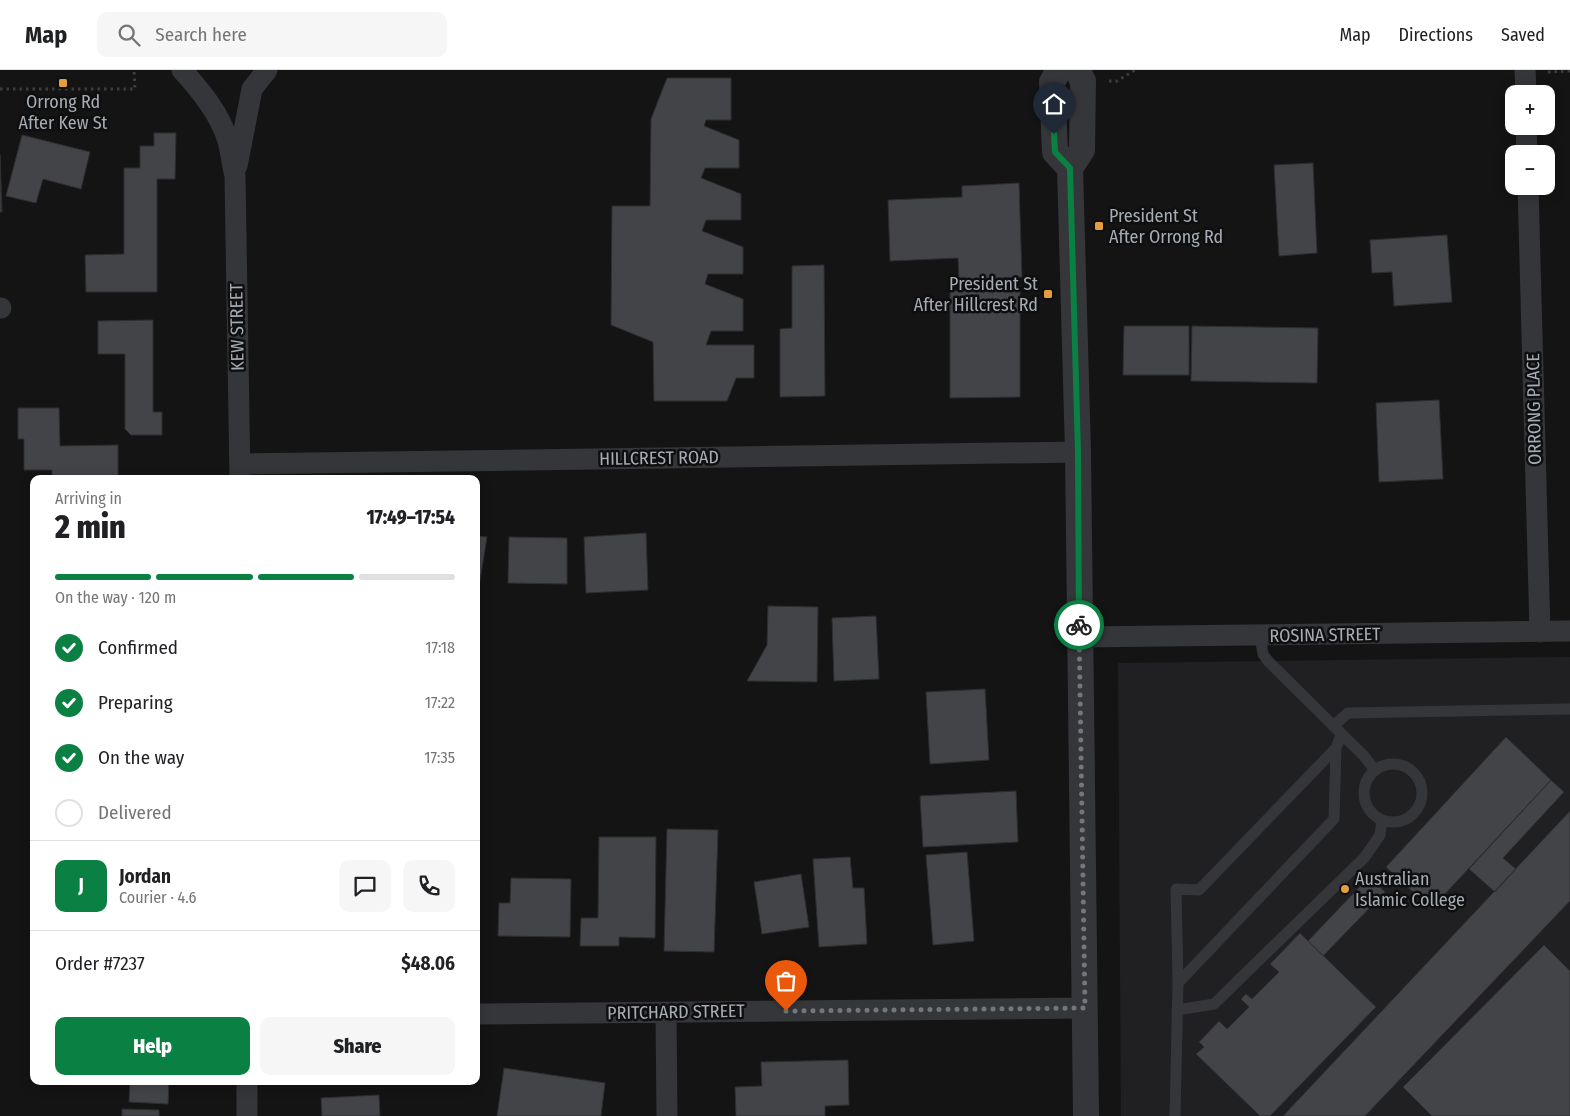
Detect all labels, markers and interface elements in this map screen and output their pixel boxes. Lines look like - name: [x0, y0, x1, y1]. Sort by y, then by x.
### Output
- search box: [97, 12, 447, 57]
- text: Map: [25, 21, 67, 49]
- icon: search: [115, 21, 143, 49]
- text: Search here: [155, 23, 247, 46]
- text: Map: [1339, 24, 1371, 46]
- text: Directions: [1399, 24, 1473, 46]
- text: Saved: [1501, 24, 1545, 46]
- marker: Orrong Rd After Kew St: [57, 77, 69, 89]
- pin: [1033, 83, 1075, 134]
- map controls: [1505, 85, 1555, 195]
- button: +: [1505, 85, 1555, 135]
- icon: home: [1040, 90, 1068, 118]
- place label: Orrong Rd After Kew St: [19, 91, 108, 134]
- button: −: [1505, 145, 1555, 195]
- place label: President St After Orrong Rd: [1109, 205, 1223, 248]
- marker: President St After Orrong Rd: [1093, 220, 1105, 232]
- place label: President St After Hillcrest Rd: [914, 273, 1038, 316]
- street label: KEW STREET: [225, 282, 249, 371]
- marker: President St After Hillcrest Rd: [1042, 288, 1054, 300]
- street label: ORRONG PLACE: [1522, 353, 1546, 465]
- street label: HILLCREST ROAD: [599, 446, 719, 470]
- text: Arriving in: [55, 489, 122, 508]
- text: 17:49–17:54: [366, 506, 455, 529]
- text: 2 min: [55, 508, 126, 546]
- text: On the way · 120 m: [55, 588, 176, 607]
- courier: [1054, 600, 1104, 650]
- icon: bike: [1065, 611, 1093, 639]
- street label: ROSINA STREET: [1269, 623, 1381, 647]
- icon: check: [55, 634, 83, 662]
- text: Confirmed: [98, 636, 178, 659]
- text: 17:18: [425, 638, 455, 657]
- icon: check: [55, 689, 83, 717]
- text: Preparing: [98, 691, 173, 714]
- text: 17:22: [425, 693, 455, 712]
- icon: check: [55, 744, 83, 772]
- text: On the way: [98, 746, 184, 769]
- text: 17:35: [424, 748, 455, 767]
- text: Delivered: [98, 801, 172, 824]
- button: chat: [339, 860, 391, 912]
- button: phone: [403, 860, 455, 912]
- text: Jordan: [119, 865, 171, 888]
- place label: Australian Islamic College: [1355, 868, 1465, 911]
- text: J: [78, 874, 84, 897]
- marker: Australian Islamic College: [1339, 883, 1351, 895]
- text: Courier · 4.6: [119, 888, 197, 907]
- text: Order #7237: [55, 952, 145, 975]
- text: $48.06: [401, 952, 455, 975]
- pin: [765, 960, 807, 1011]
- icon: bag: [772, 967, 800, 995]
- street label: PRITCHARD STREET: [607, 1000, 746, 1024]
- button: Help: [55, 1017, 250, 1075]
- button: Share: [260, 1017, 455, 1075]

